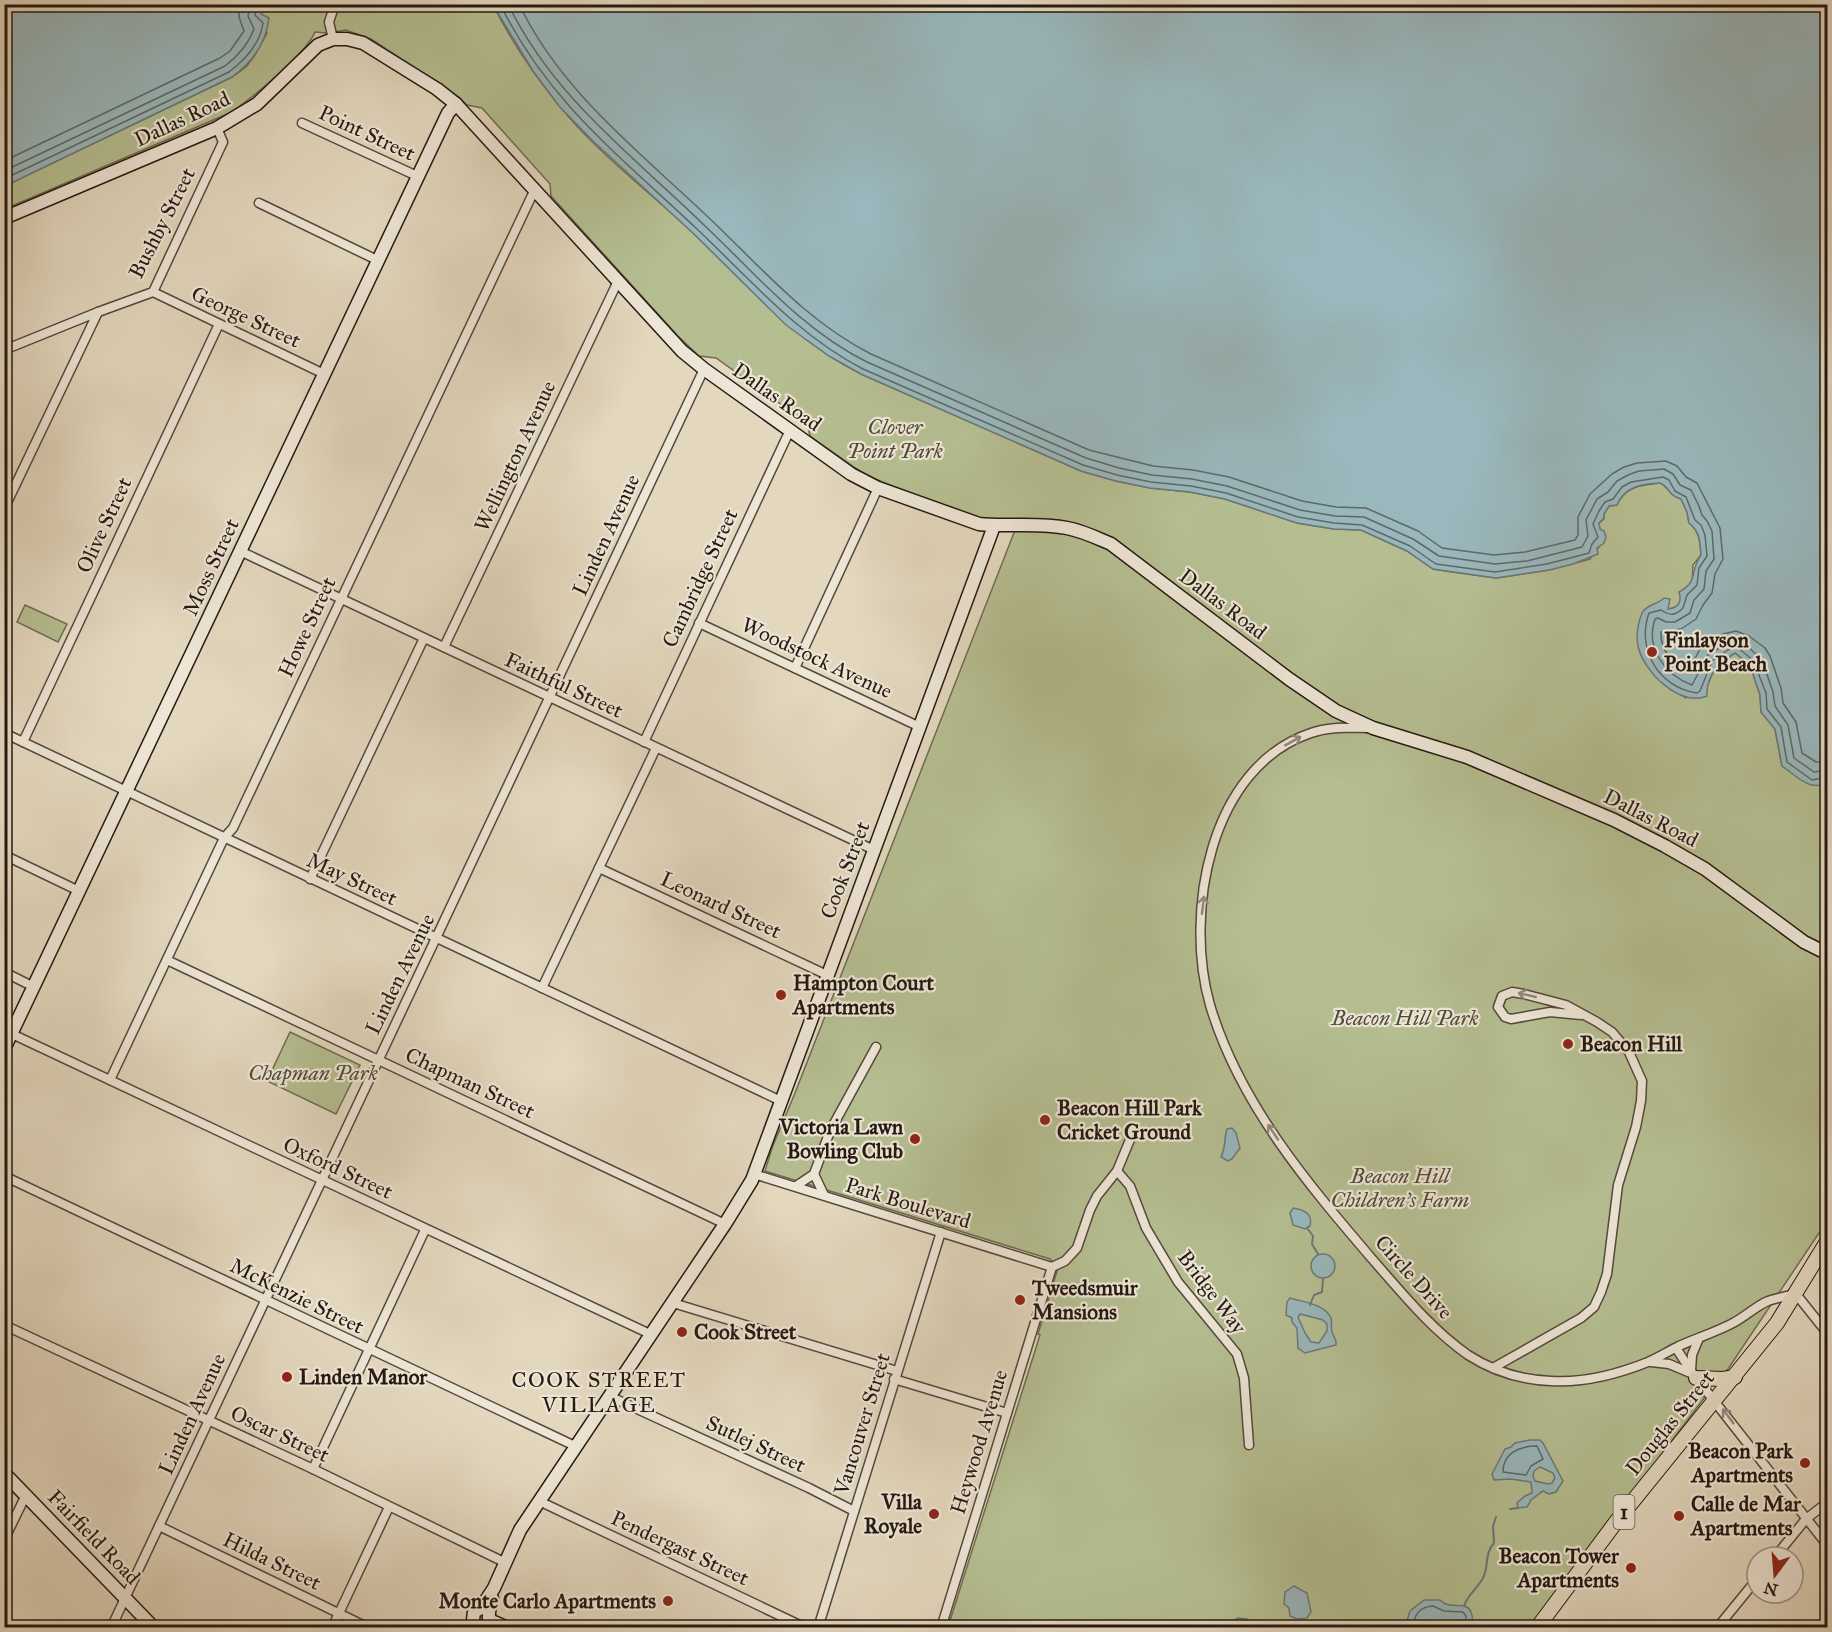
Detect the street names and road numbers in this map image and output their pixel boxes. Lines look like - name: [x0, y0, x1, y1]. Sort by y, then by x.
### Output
- street label: Dallas Road: [130, 85, 234, 152]
- street label: Point Street: [315, 99, 420, 167]
- street label: Bushby Street: [123, 163, 201, 283]
- street label: George Street: [187, 280, 305, 354]
- street label: Dallas Road: [728, 357, 827, 437]
- street label: Wellington Avenue: [469, 376, 561, 535]
- street label: Linden Avenue: [567, 470, 646, 600]
- street label: Olive Street: [71, 473, 138, 577]
- street label: Cambridge Street: [656, 504, 744, 652]
- street label: Moss Street: [177, 514, 245, 620]
- street label: Dallas Road: [1174, 563, 1272, 646]
- street label: Howe Street: [272, 572, 342, 681]
- street label: Woodstock Avenue: [738, 612, 897, 704]
- street label: Faithful Street: [501, 646, 628, 724]
- street label: Dallas Road: [1599, 783, 1703, 853]
- street label: Cook Street: [815, 817, 876, 922]
- street label: May Street: [303, 847, 402, 911]
- street label: Leonard Street: [656, 866, 786, 945]
- street label: Linden Avenue: [360, 909, 440, 1039]
- street label: Chapman Street: [401, 1042, 539, 1125]
- street label: Oxford Street: [279, 1131, 397, 1205]
- street label: Park Boulevard: [842, 1172, 974, 1235]
- street label: Circle Drive: [1369, 1230, 1459, 1325]
- street label: Bridge Way: [1172, 1245, 1253, 1340]
- street label: McKenzie Street: [226, 1252, 369, 1340]
- street label: Linden Avenue: [153, 1349, 232, 1479]
- street label: Vancouver Street: [828, 1349, 896, 1499]
- street label: Douglas Street: [1620, 1365, 1720, 1481]
- street label: Heywood Avenue: [945, 1366, 1013, 1517]
- street label: Oscar Street: [226, 1400, 334, 1468]
- street label: Sutlej Street: [702, 1410, 810, 1479]
- street label: Fairfield Road: [42, 1484, 146, 1590]
- road number: 1: [1614, 1495, 1634, 1529]
- street label: Pendergast Street: [607, 1505, 754, 1592]
- street label: Hilda Street: [219, 1526, 326, 1596]

